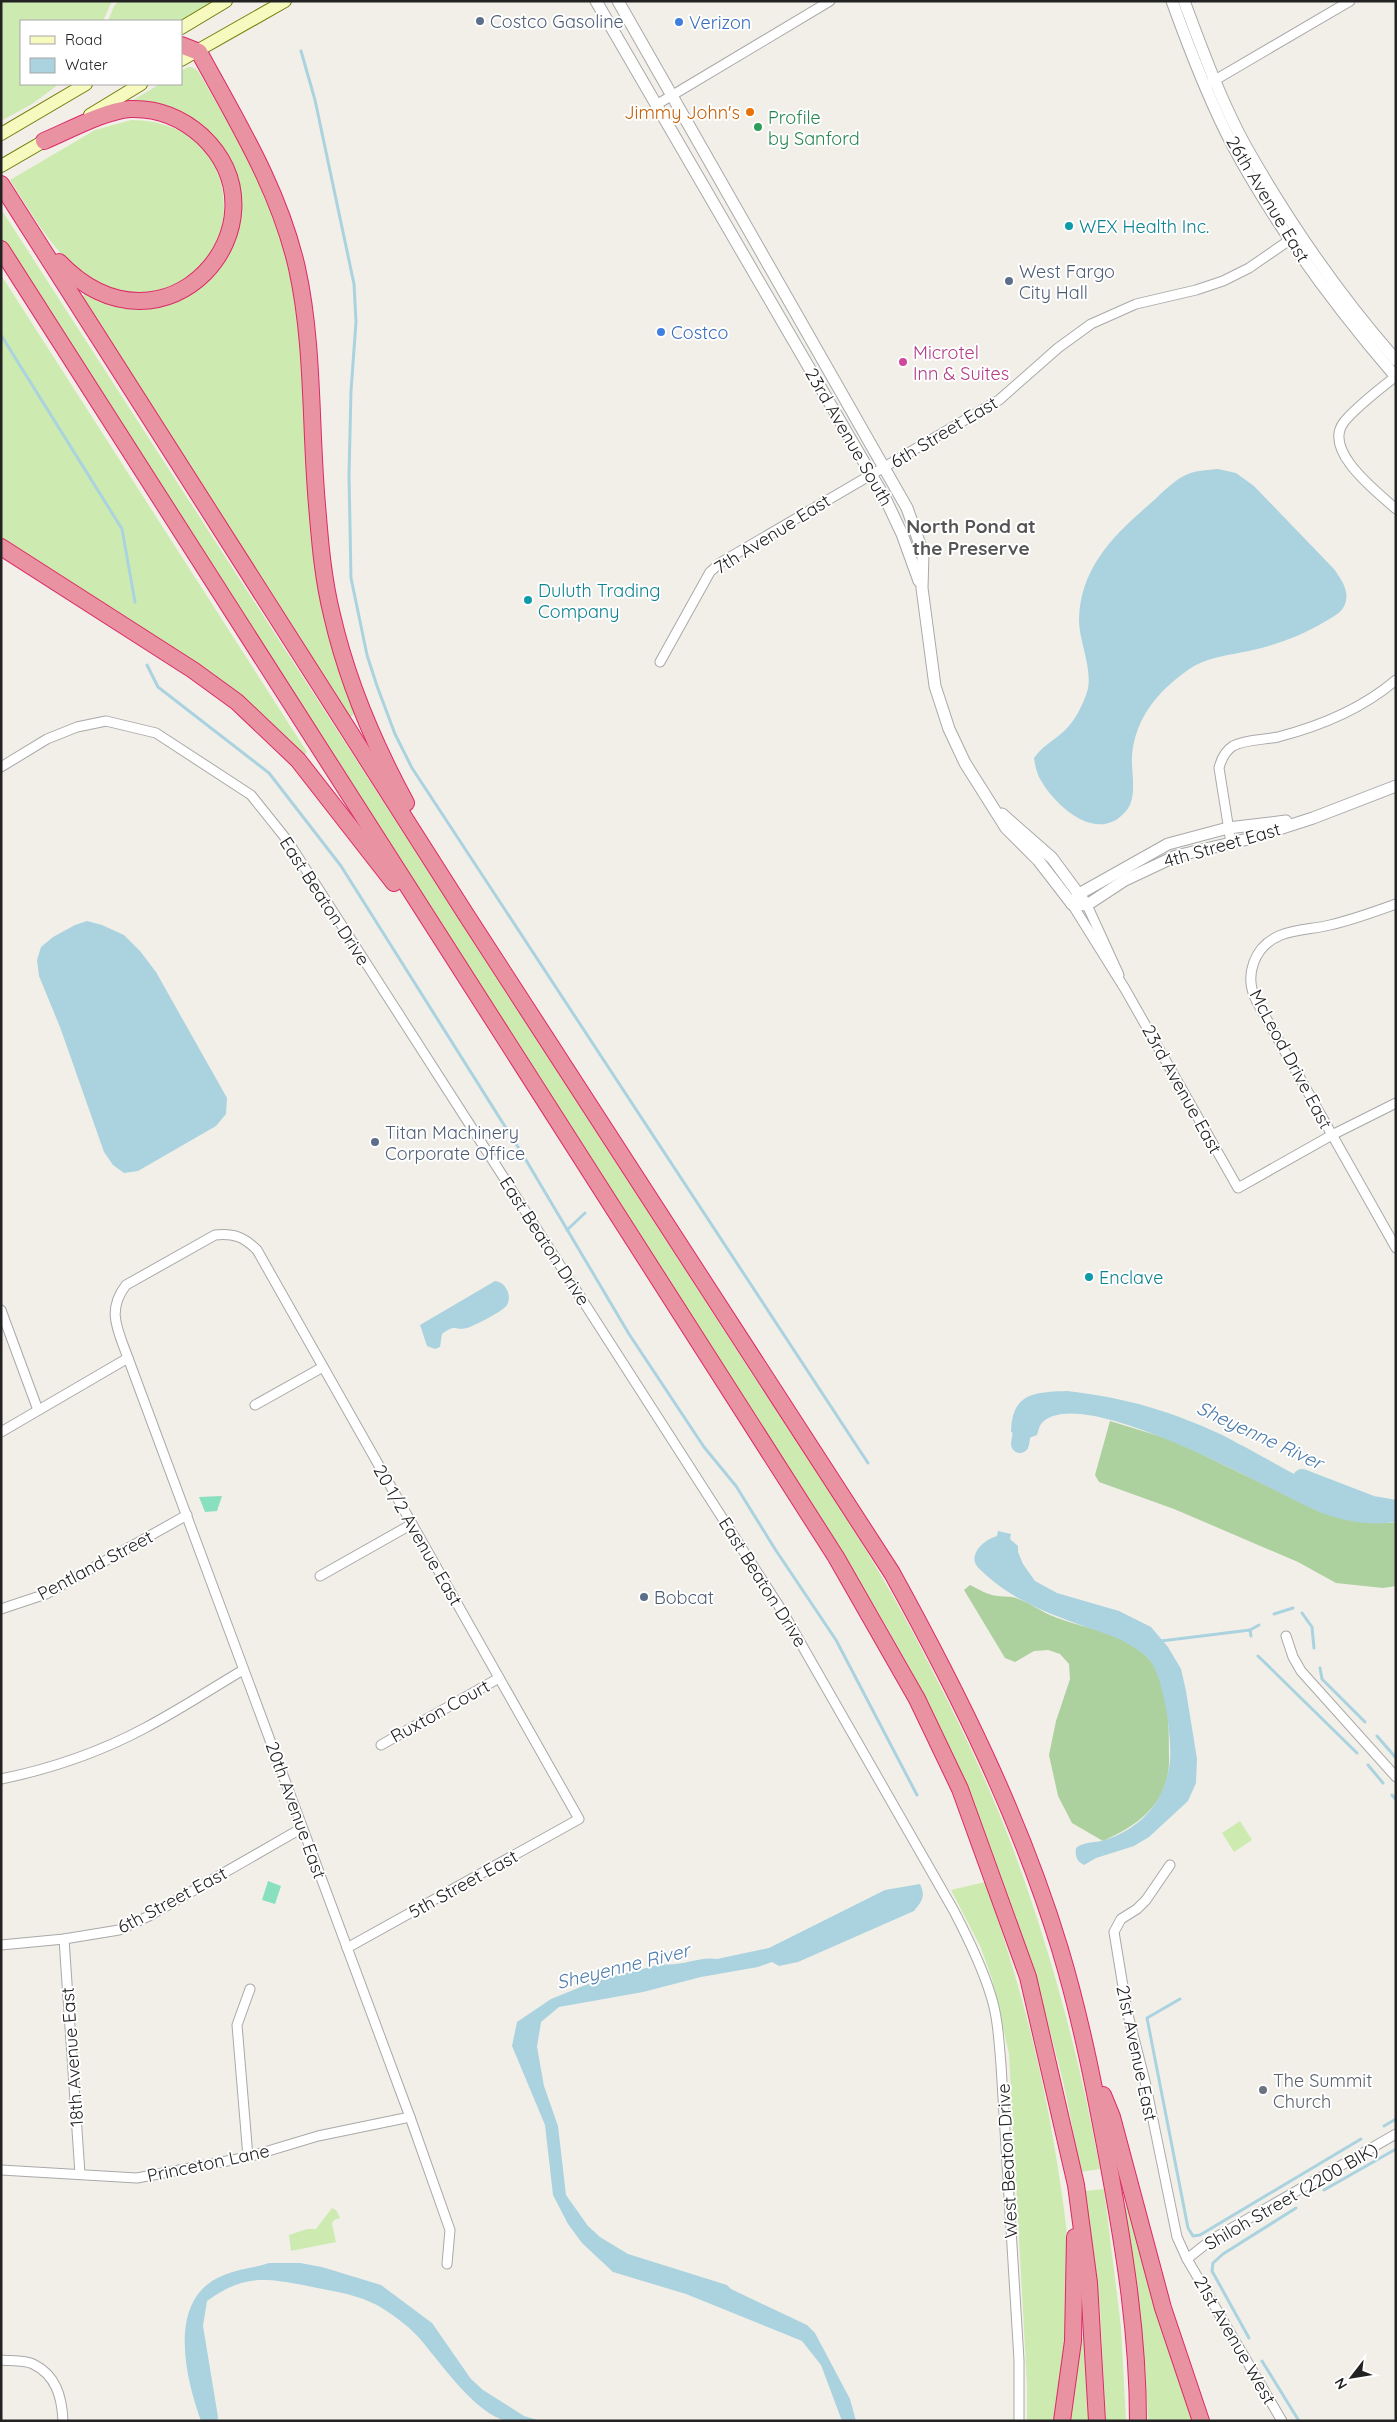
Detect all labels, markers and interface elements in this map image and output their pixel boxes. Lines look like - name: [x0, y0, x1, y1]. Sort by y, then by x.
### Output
- place label: Costco Gasoline: [490, 10, 624, 33]
- place label: Verizon: [689, 11, 751, 34]
- marker: Costco Gasoline: [474, 15, 486, 27]
- marker: Verizon: [673, 16, 685, 28]
- legend: [20, 20, 182, 85]
- text: Road: [65, 30, 102, 49]
- text: Water: [65, 55, 108, 74]
- place label: Jimmy John's: [624, 101, 740, 124]
- marker: Jimmy John's: [744, 106, 756, 118]
- place label: Profile by Sanford: [768, 106, 860, 150]
- marker: Profile by Sanford: [752, 121, 764, 133]
- street label: 26th Avenue East: [1221, 132, 1315, 266]
- place label: WEX Health Inc.: [1079, 215, 1209, 238]
- marker: WEX Health Inc.: [1063, 220, 1075, 232]
- place label: West Fargo City Hall: [1019, 260, 1115, 304]
- marker: West Fargo City Hall: [1003, 275, 1015, 287]
- place label: Costco: [671, 321, 728, 344]
- marker: Costco: [655, 326, 667, 338]
- place label: Microtel Inn & Suites: [913, 341, 1009, 385]
- marker: Microtel Inn & Suites: [897, 356, 909, 368]
- street label: 23rd Avenue South: [800, 364, 898, 510]
- street label: 6th Street East: [886, 391, 1002, 473]
- street label: 7th Avenue East: [710, 489, 834, 579]
- district label: North Pond at the Preserve: [906, 514, 1036, 560]
- place label: Duluth Trading Company: [538, 579, 661, 623]
- marker: Duluth Trading Company: [522, 594, 534, 606]
- street label: 4th Street East: [1161, 817, 1283, 873]
- street label: East Beaton Drive: [275, 832, 375, 970]
- street label: McLeod Drive East: [1245, 985, 1337, 1133]
- street label: 23rd Avenue East: [1137, 1020, 1227, 1158]
- place label: Titan Machinery Corporate Office: [385, 1121, 525, 1165]
- marker: Titan Machinery Corporate Office: [369, 1136, 381, 1148]
- street label: East Beaton Drive: [495, 1172, 595, 1310]
- place label: Enclave: [1099, 1266, 1163, 1289]
- marker: Enclave: [1083, 1271, 1095, 1283]
- water label: Sheyenne River: [1193, 1395, 1329, 1476]
- street label: 20 1/2 Avenue East: [368, 1461, 468, 1609]
- street label: East Beaton Drive: [714, 1513, 812, 1651]
- street label: Pentland Street: [33, 1525, 157, 1605]
- place label: Bobcat: [654, 1586, 714, 1609]
- marker: Bobcat: [638, 1591, 650, 1603]
- street label: Ruxton Court: [386, 1674, 494, 1748]
- street label: 20th Avenue East: [261, 1738, 331, 1882]
- street label: 5th Street East: [405, 1845, 521, 1923]
- street label: 6th Street East: [113, 1862, 231, 1938]
- water label: Sheyenne River: [554, 1937, 695, 1994]
- street label: 21st Avenue East: [1111, 1983, 1163, 2123]
- street label: 18th Avenue East: [56, 1986, 88, 2128]
- place label: The Summit Church: [1273, 2069, 1372, 2113]
- street label: West Beaton Drive: [991, 2083, 1023, 2239]
- marker: The Summit Church: [1257, 2084, 1269, 2096]
- street label: Shiloh Street (2200 BIK): [1200, 2137, 1382, 2255]
- street label: Princeton Lane: [145, 2139, 271, 2187]
- street label: 21st Avenue West: [1189, 2272, 1281, 2408]
- north arrow: [1327, 2352, 1377, 2402]
- text: N: [1330, 2375, 1351, 2393]

